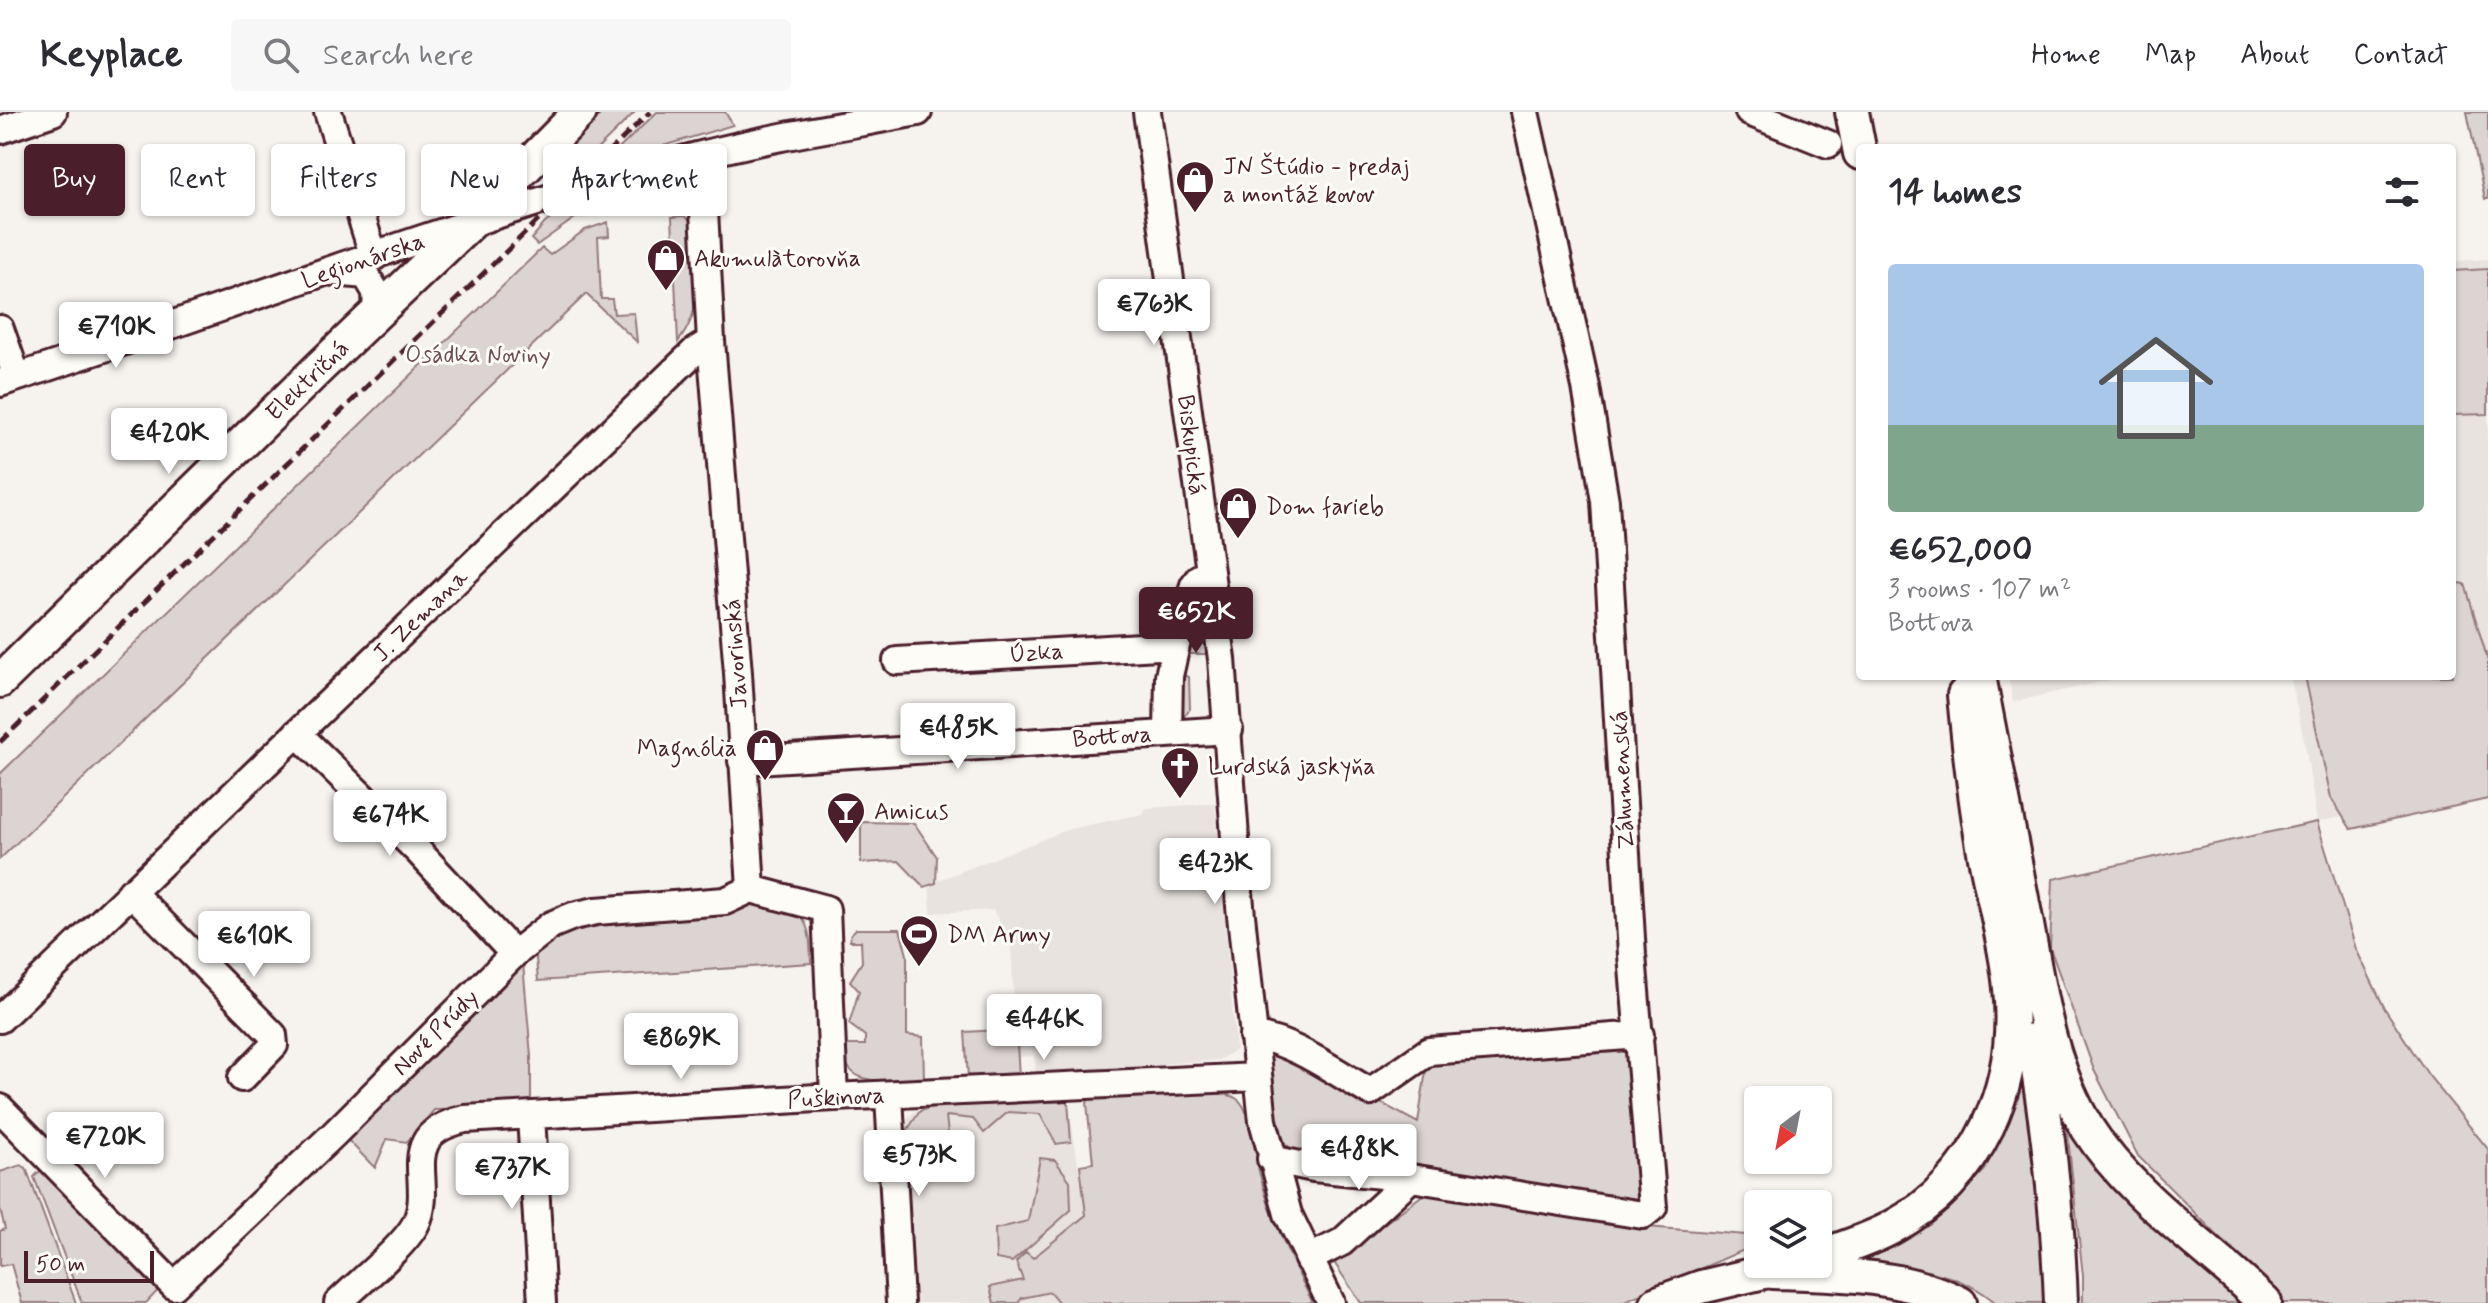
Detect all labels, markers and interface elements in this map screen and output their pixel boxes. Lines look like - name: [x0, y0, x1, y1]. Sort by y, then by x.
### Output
- search box: [231, 19, 791, 91]
- text: Keyplace: [40, 31, 183, 80]
- icon: search: [259, 33, 303, 77]
- text: Search here: [323, 36, 474, 75]
- text: Home: [2031, 37, 2101, 74]
- text: Map: [2145, 37, 2196, 74]
- text: About: [2240, 37, 2309, 74]
- text: Contact: [2353, 37, 2448, 74]
- chip: Buy: [24, 144, 125, 216]
- chip: Rent: [141, 144, 255, 216]
- chip: Filters: [271, 144, 405, 216]
- chip: New: [421, 144, 527, 216]
- chip: Apartment: [543, 144, 727, 216]
- place label: JN Štúdio - predaj a montáž kovov: [1223, 152, 1409, 211]
- shop icon: JN Štúdio - predaj a montáž kovov: [1174, 159, 1216, 214]
- text: 14 homes: [1888, 170, 2022, 215]
- icon: filters: [2380, 170, 2424, 214]
- street label: Legionárska: [298, 226, 430, 300]
- shop icon: Akumulàtorovňa: [645, 237, 687, 292]
- place label: Akumulàtorovňa: [694, 244, 861, 275]
- pin: €763K: [1098, 279, 1210, 347]
- text: €763K: [1116, 288, 1192, 322]
- pin: €710K: [60, 302, 172, 370]
- text: €710K: [77, 311, 155, 345]
- icon: home: [2084, 316, 2228, 460]
- street label: Električná: [260, 334, 356, 429]
- park label: Osádka Noviny: [405, 340, 551, 371]
- street label: Biskupická: [1169, 393, 1212, 497]
- pin: €420K: [113, 408, 225, 476]
- text: €420K: [129, 417, 209, 451]
- shop icon: Dom farieb: [1217, 485, 1259, 540]
- place label: Dom farieb: [1266, 492, 1384, 523]
- text: €652,000: [1888, 528, 2032, 573]
- street label: J. Zemana: [367, 562, 476, 669]
- text: 3 rooms · 107 m²: [1888, 573, 2071, 607]
- pin: €652K: [1140, 587, 1252, 655]
- text: €652K: [1157, 596, 1235, 630]
- street label: Javorinská: [717, 598, 756, 710]
- text: Bottova: [1888, 607, 1974, 641]
- street label: Úzka: [1007, 636, 1065, 671]
- pin: €485K: [902, 703, 1014, 771]
- street label: Záhumenská: [1604, 710, 1643, 850]
- text: €485K: [918, 712, 998, 746]
- street label: Bottova: [1071, 719, 1153, 756]
- shop icon: Magnólia: [744, 727, 786, 782]
- place label: Magnólia: [637, 734, 737, 768]
- church icon: Lurdská jaskyňa: [1159, 745, 1201, 800]
- place label: Lurdská jaskyňa: [1208, 752, 1376, 783]
- pin: €674K: [334, 790, 446, 858]
- bar icon: Amicus: [825, 790, 867, 845]
- place label: Amicus: [874, 797, 949, 828]
- text: €674K: [351, 799, 429, 833]
- pin: €423K: [1159, 838, 1271, 906]
- text: €423K: [1178, 847, 1252, 881]
- pin: €610K: [198, 911, 310, 979]
- sports icon: DM Army: [898, 913, 940, 968]
- text: €610K: [216, 920, 292, 954]
- place label: DM Army: [947, 920, 1051, 951]
- street label: Nové Prúdy: [386, 983, 486, 1083]
- pin: €446K: [988, 994, 1100, 1062]
- text: €446K: [1005, 1003, 1083, 1037]
- pin: €869K: [625, 1013, 737, 1081]
- text: €869K: [642, 1022, 720, 1056]
- street label: Puškinova: [787, 1080, 886, 1117]
- north arrow: [1744, 1086, 1832, 1174]
- map controls: [1744, 1086, 1832, 1278]
- pin: €720K: [49, 1112, 161, 1180]
- text: €720K: [65, 1121, 145, 1155]
- pin: €488K: [1303, 1124, 1415, 1192]
- pin: €573K: [863, 1130, 975, 1198]
- text: €488K: [1320, 1133, 1398, 1167]
- text: €573K: [882, 1139, 956, 1173]
- pin: €737K: [456, 1143, 568, 1211]
- text: €737K: [474, 1152, 550, 1186]
- button: layers: [1744, 1190, 1832, 1278]
- scale bar: [24, 1247, 154, 1283]
- text: 50 m: [36, 1251, 85, 1279]

